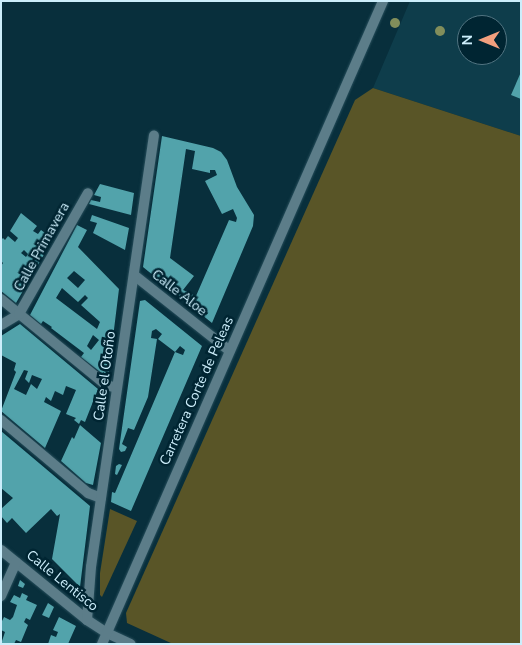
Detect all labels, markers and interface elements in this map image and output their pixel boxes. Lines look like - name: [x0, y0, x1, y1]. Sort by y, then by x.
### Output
- north arrow: [457, 15, 507, 65]
- text: N: [458, 35, 477, 45]
- street label: Calle Primavera: [11, 200, 73, 294]
- street label: Calle Aloe: [148, 266, 210, 320]
- street label: Carretera Corte de Peleas: [157, 314, 237, 468]
- street label: Calle el Otoño: [90, 330, 120, 422]
- street label: Calle Lentisco: [23, 547, 101, 615]

